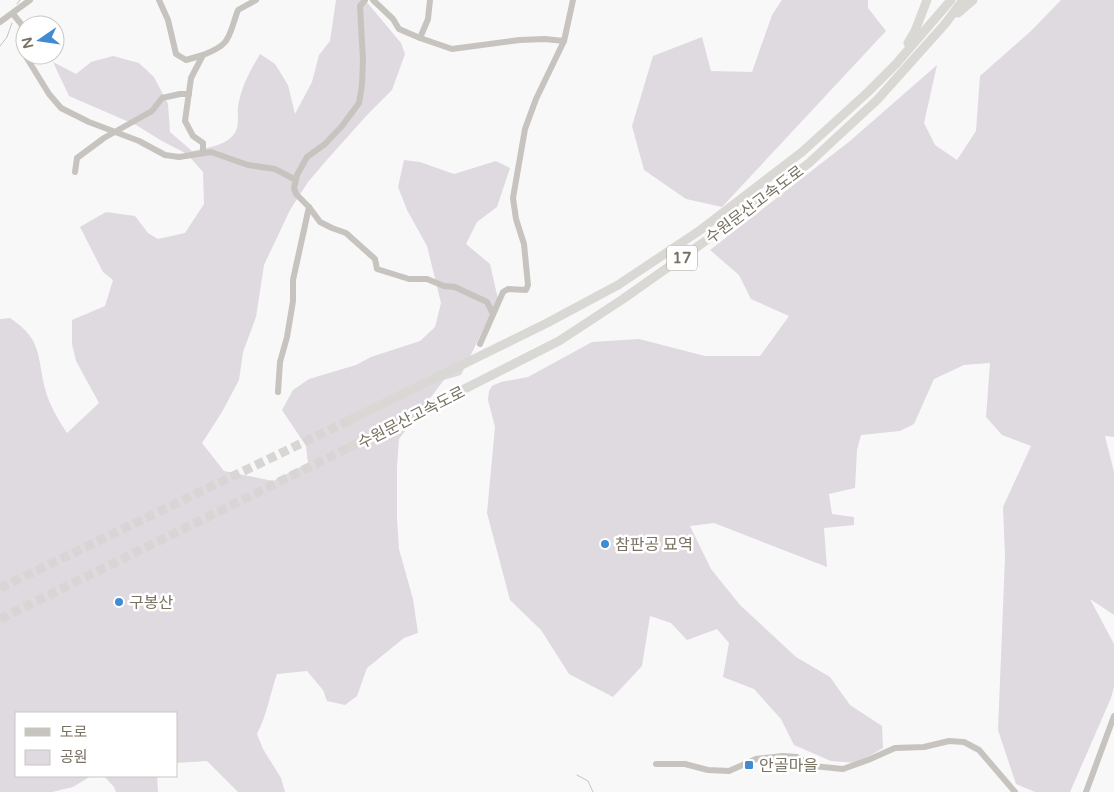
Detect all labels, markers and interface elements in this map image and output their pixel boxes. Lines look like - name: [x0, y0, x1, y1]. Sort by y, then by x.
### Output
- north arrow: [15, 15, 65, 65]
- text: N: [18, 35, 37, 50]
- street label: 수원문산고속도로: [702, 161, 808, 248]
- road number: 17: [667, 246, 697, 270]
- street label: 수원문산고속도로: [354, 382, 469, 454]
- place label: 참판공 묘역: [615, 535, 693, 555]
- marker: 참판공 묘역: [599, 538, 611, 550]
- place label: 구봉산: [129, 593, 173, 613]
- marker: 구봉산: [113, 596, 125, 608]
- legend: [15, 712, 178, 777]
- text: 도로: [60, 723, 88, 741]
- text: 공원: [60, 748, 88, 766]
- place label: 안골마을: [759, 756, 818, 776]
- marker: 안골마을: [743, 759, 755, 771]

